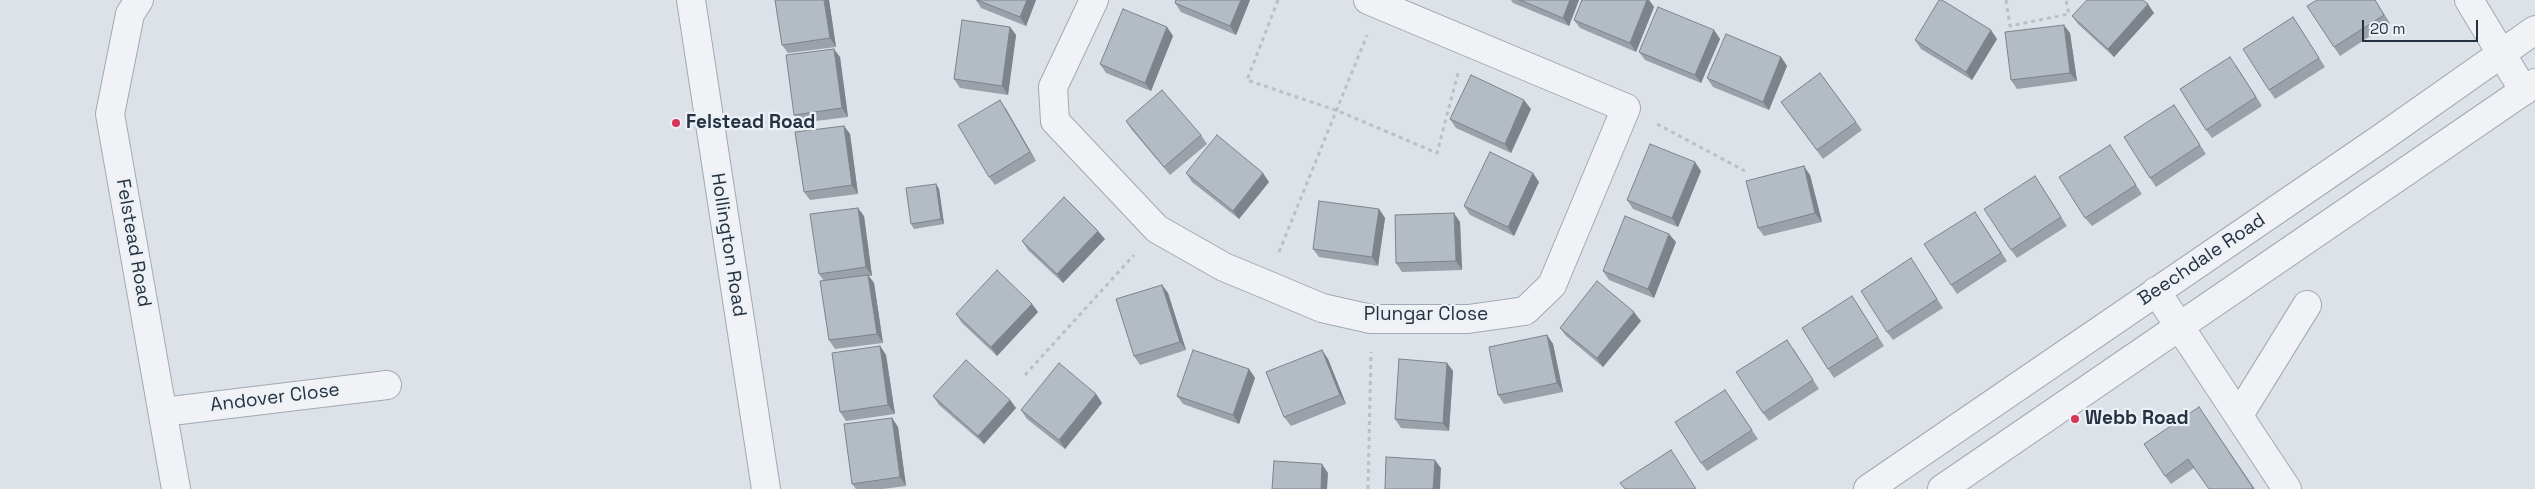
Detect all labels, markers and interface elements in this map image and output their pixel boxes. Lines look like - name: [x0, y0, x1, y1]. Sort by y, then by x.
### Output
- scale bar: [2365, 10, 2481, 42]
- text: 20 m: [2370, 19, 2405, 38]
- place label: Felstead Road: [686, 112, 815, 134]
- marker: Felstead Road: [670, 117, 682, 129]
- street label: Hollington Road: [705, 171, 751, 319]
- street label: Felstead Road: [110, 177, 156, 309]
- street label: Beechdale Road: [2134, 209, 2270, 311]
- street label: Plungar Close: [1364, 304, 1488, 326]
- street label: Andover Close: [209, 379, 341, 417]
- place label: Webb Road: [2085, 408, 2189, 430]
- marker: Webb Road: [2069, 413, 2081, 425]

